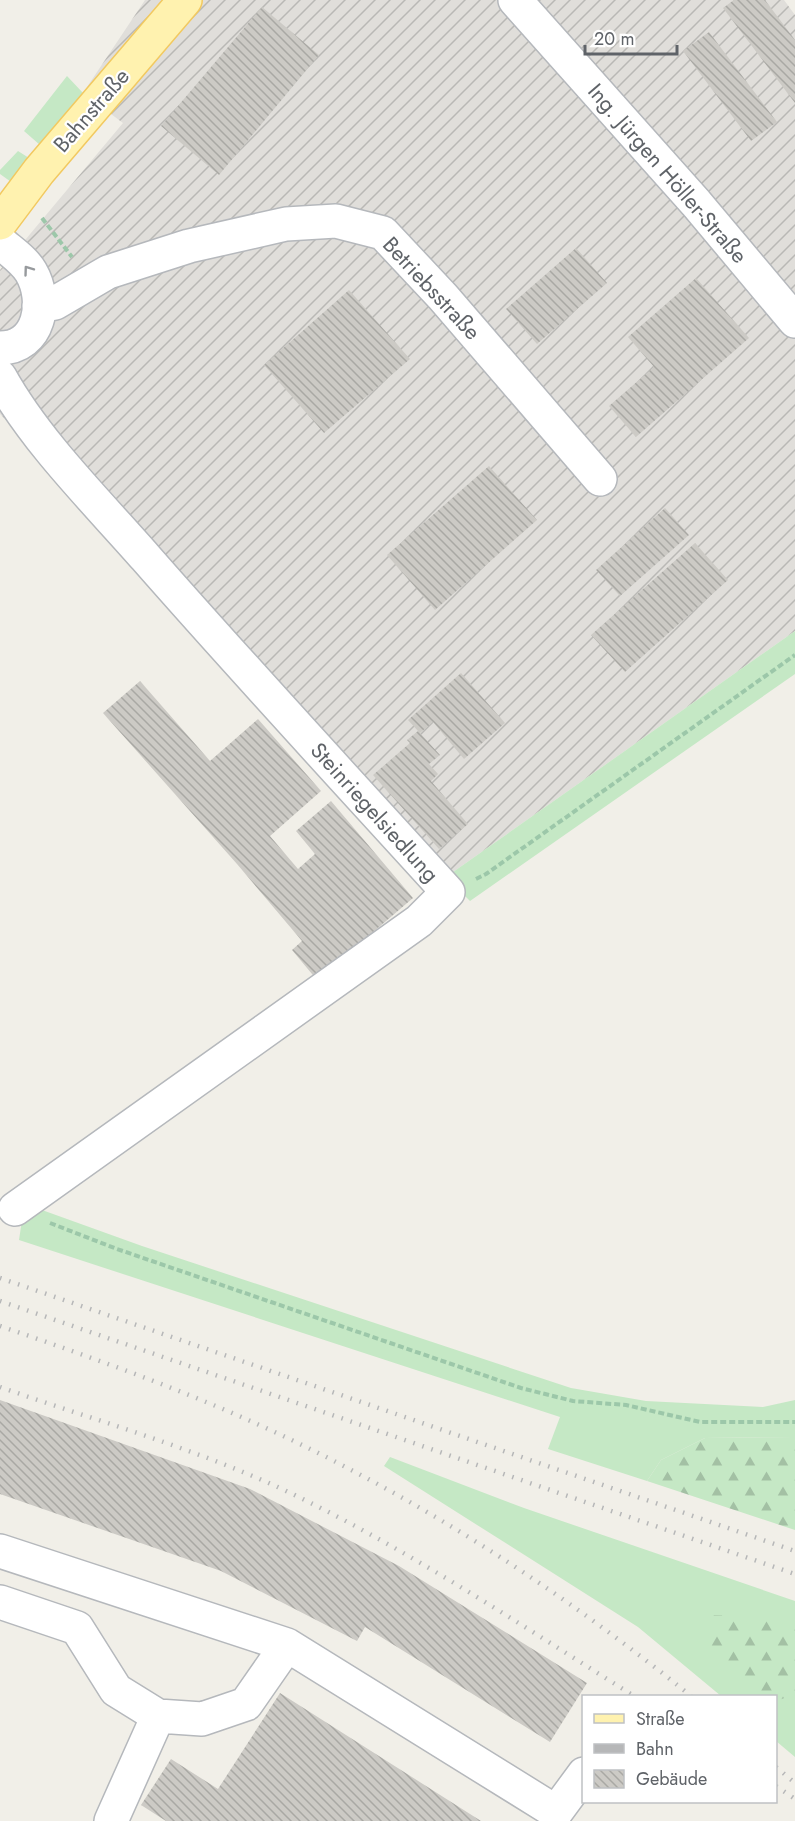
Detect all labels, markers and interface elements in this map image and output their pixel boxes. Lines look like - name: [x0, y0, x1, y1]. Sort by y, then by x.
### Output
- scale bar: [585, 18, 676, 56]
- text: 20 m: [594, 26, 634, 52]
- street label: Bahnstraße: [45, 61, 137, 159]
- street label: Ing. Jürgen Höller-Straße: [581, 76, 755, 270]
- street label: Betriebsstraße: [376, 229, 488, 347]
- one-way arrow: [24, 265, 35, 276]
- street label: Steinriegelsiedlung: [303, 735, 447, 889]
- legend: [582, 1695, 777, 1803]
- text: Straße: [636, 1706, 684, 1732]
- text: Bahn: [636, 1736, 674, 1762]
- text: Gebäude: [636, 1766, 707, 1792]

